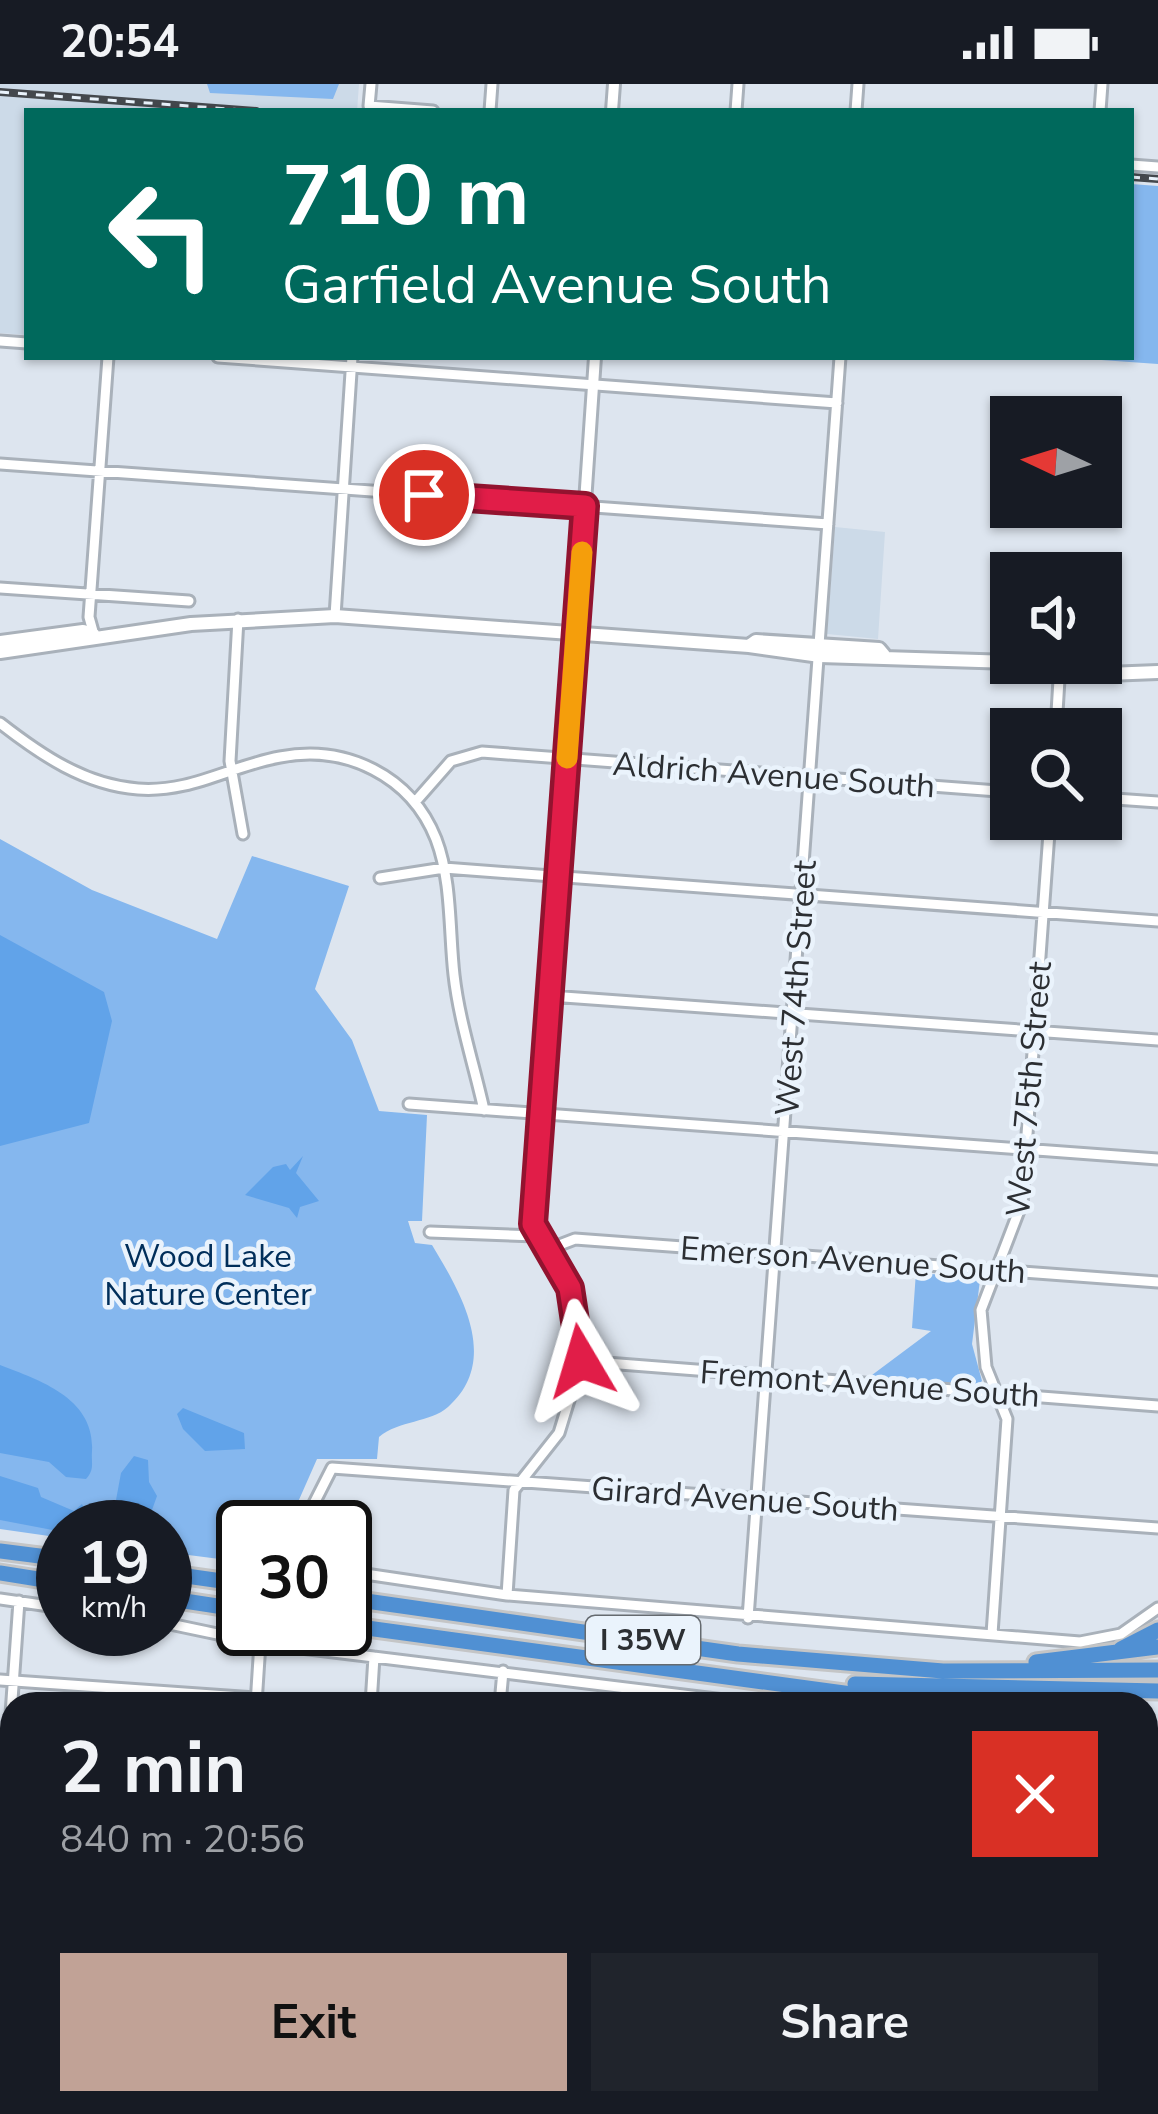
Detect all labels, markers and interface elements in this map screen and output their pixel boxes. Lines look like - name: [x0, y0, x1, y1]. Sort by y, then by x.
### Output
- text: 20:54: [60, 12, 179, 73]
- text: 710 m: [282, 139, 530, 254]
- icon: left: [84, 156, 240, 312]
- text: Garfield Avenue South: [282, 248, 831, 322]
- north arrow: [990, 396, 1122, 528]
- map controls: [990, 396, 1122, 840]
- pin: [373, 444, 475, 546]
- icon: arrive: [391, 462, 457, 528]
- button: sound: [990, 552, 1122, 684]
- button: search: [990, 708, 1122, 840]
- street label: Aldrich Avenue South: [611, 742, 937, 809]
- street label: West 74th Street: [765, 858, 828, 1117]
- street label: West 75th Street: [996, 959, 1063, 1219]
- street label: Emerson Avenue South: [679, 1226, 1027, 1295]
- park label: Wood Lake Nature Center: [104, 1234, 312, 1317]
- position arrow: [518, 1298, 644, 1424]
- street label: Fremont Avenue South: [698, 1350, 1041, 1419]
- street label: Girard Avenue South: [590, 1466, 900, 1533]
- speed limit sign: 30: [216, 1500, 372, 1656]
- text: 19: [78, 1522, 150, 1604]
- text: km/h: [81, 1587, 147, 1628]
- road number: I 35W: [586, 1616, 700, 1664]
- text: 2 min: [60, 1719, 246, 1817]
- button: close: [972, 1731, 1098, 1857]
- text: 840 m · 20:56: [60, 1813, 305, 1866]
- button: Exit: [60, 1953, 567, 2091]
- button: Share: [591, 1953, 1098, 2091]

